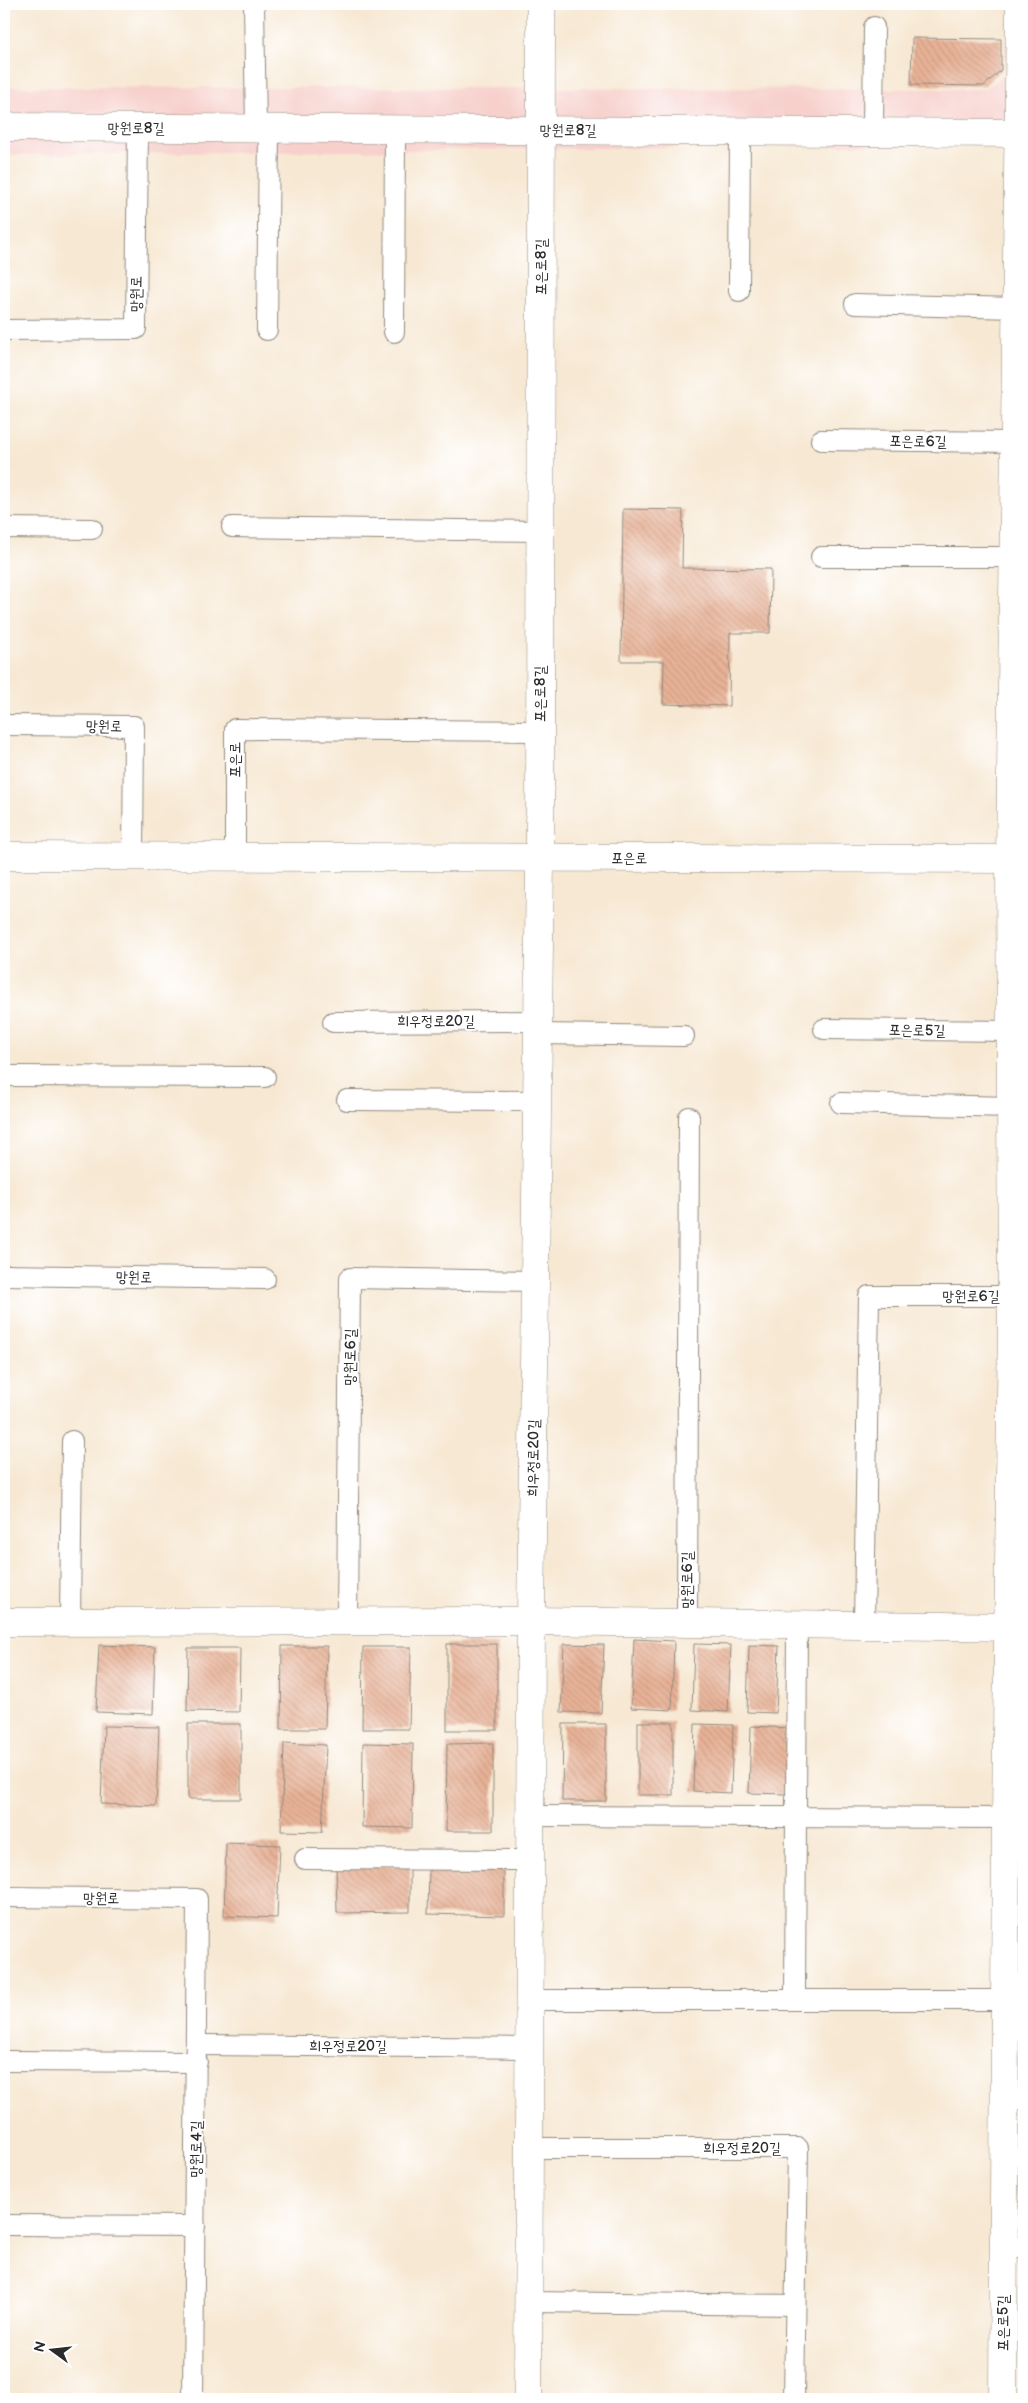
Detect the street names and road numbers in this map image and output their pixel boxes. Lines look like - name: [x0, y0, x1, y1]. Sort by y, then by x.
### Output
- street label: 망원로8길: [107, 119, 165, 138]
- street label: 망원로8길: [539, 121, 597, 140]
- street label: 포은로8길: [532, 238, 551, 296]
- street label: 망원로: [127, 276, 146, 312]
- street label: 포은로6길: [889, 432, 947, 451]
- street label: 포은로8길: [531, 665, 550, 723]
- street label: 망원로: [86, 717, 122, 736]
- street label: 포은로: [226, 742, 245, 778]
- street label: 포은로: [611, 849, 647, 868]
- street label: 희우정로20길: [397, 1012, 475, 1031]
- street label: 포은로5길: [888, 1021, 946, 1040]
- street label: 망원로: [116, 1268, 152, 1287]
- street label: 망원로6길: [942, 1287, 1000, 1306]
- street label: 망원로6길: [341, 1328, 360, 1386]
- street label: 희우정로20길: [523, 1419, 544, 1497]
- street label: 망원로6길: [678, 1551, 697, 1609]
- street label: 망원로: [83, 1889, 119, 1908]
- street label: 희우정로20길: [309, 2037, 387, 2056]
- street label: 망원로4길: [187, 2120, 206, 2178]
- street label: 희우정로20길: [703, 2139, 781, 2158]
- street label: 포은로5길: [994, 2295, 1013, 2351]

